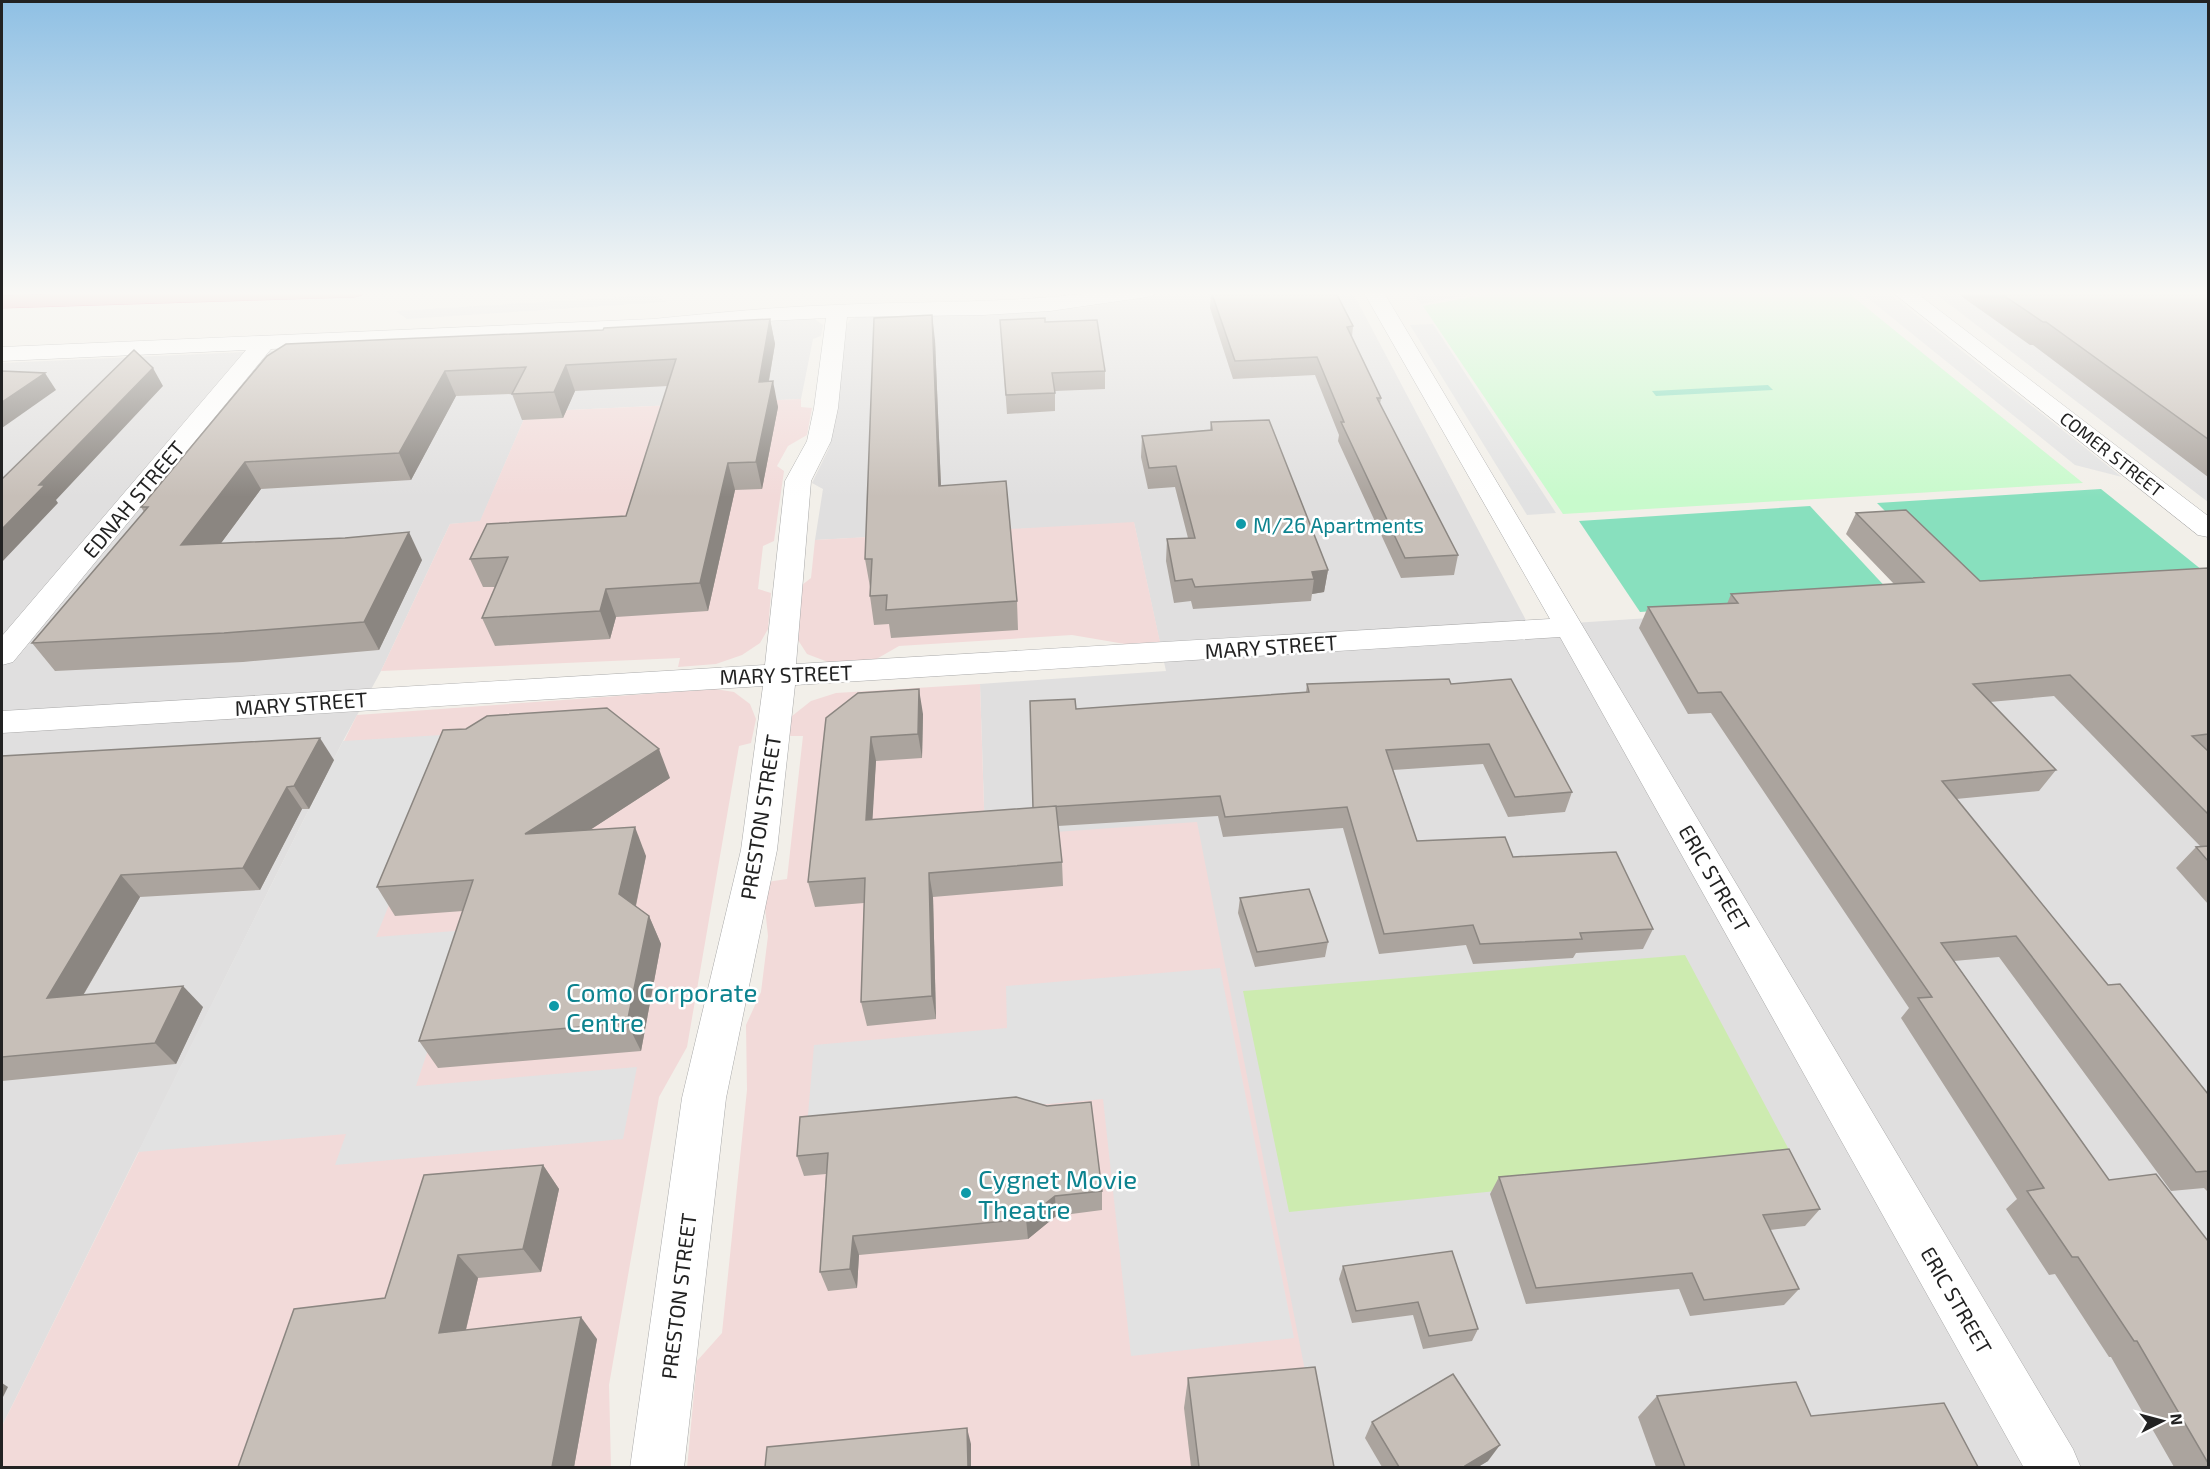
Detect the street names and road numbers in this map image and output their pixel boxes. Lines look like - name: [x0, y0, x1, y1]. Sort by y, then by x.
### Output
- street label: COMER STREET: [2056, 407, 2169, 502]
- street label: EDNAH STREET: [77, 435, 189, 563]
- street label: MARY STREET: [1204, 629, 1338, 663]
- street label: MARY STREET: [719, 659, 853, 689]
- street label: MARY STREET: [234, 686, 368, 720]
- street label: PRESTON STREET: [735, 733, 785, 901]
- street label: ERIC STREET: [1674, 820, 1756, 936]
- street label: PRESTON STREET: [655, 1212, 701, 1380]
- street label: ERIC STREET: [1916, 1242, 1998, 1358]

